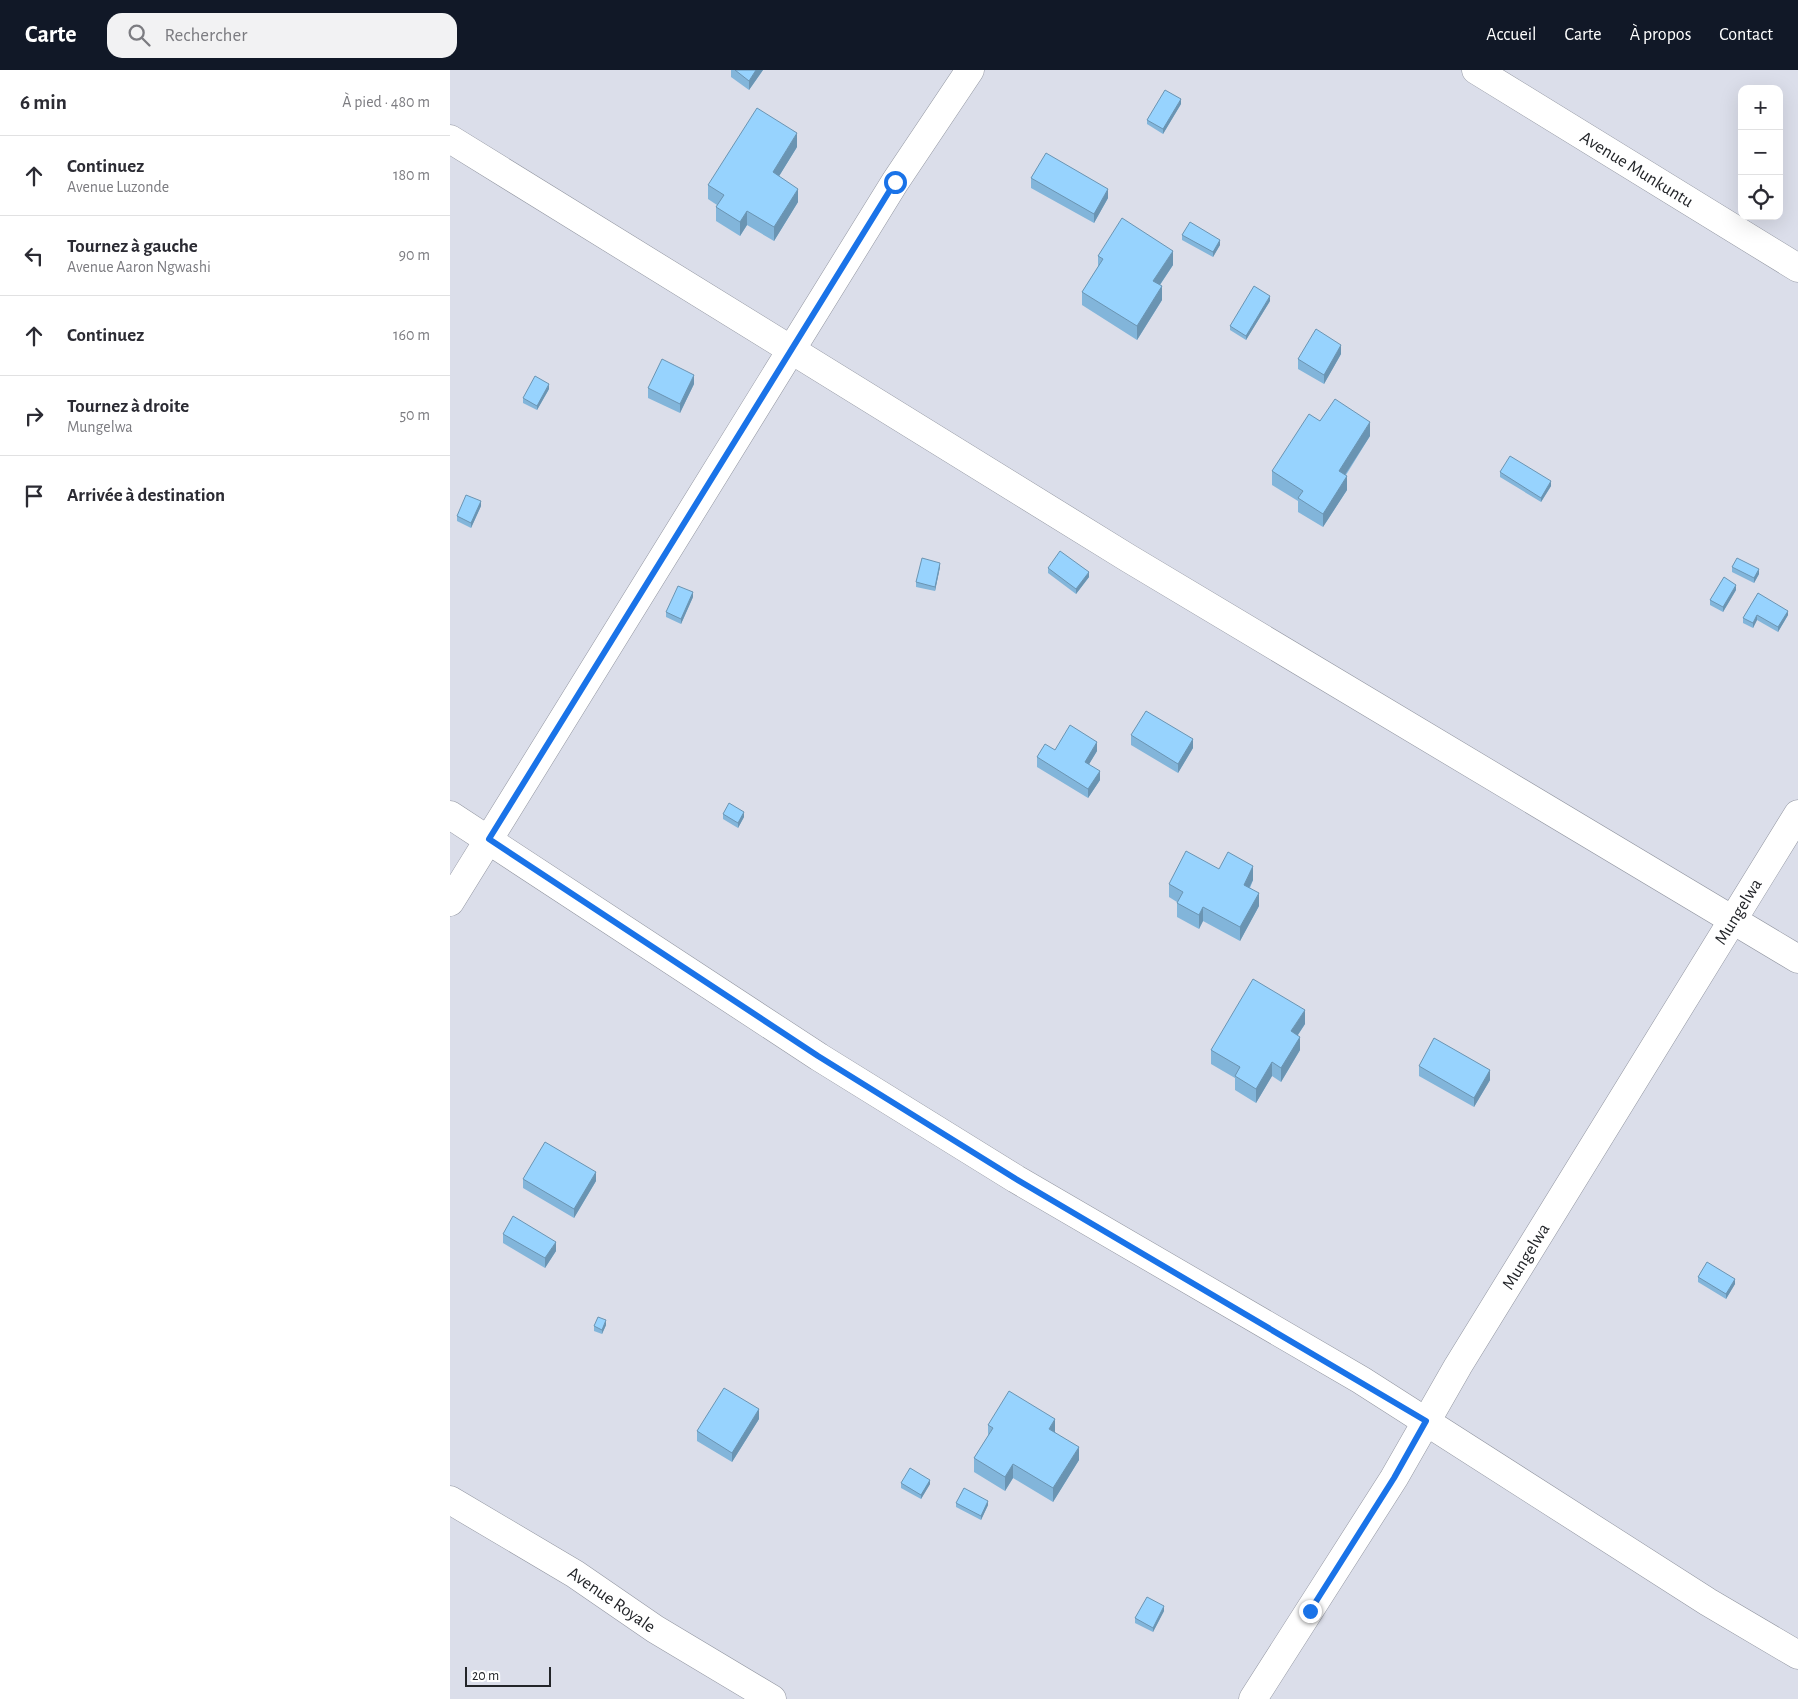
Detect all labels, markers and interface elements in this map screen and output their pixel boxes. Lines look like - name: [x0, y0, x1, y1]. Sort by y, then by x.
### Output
- search box: [107, 13, 457, 58]
- icon: search: [125, 21, 153, 49]
- text: Carte: [25, 23, 77, 47]
- text: Rechercher: [165, 26, 247, 45]
- text: Accueil: [1486, 26, 1537, 44]
- text: Carte: [1565, 26, 1602, 44]
- text: À propos: [1630, 26, 1691, 44]
- text: Contact: [1719, 26, 1773, 44]
- map controls: [1738, 85, 1783, 220]
- button: +: [1738, 85, 1783, 130]
- text: 6 min: [20, 92, 67, 113]
- text: À pied · 480 m: [342, 94, 430, 110]
- street label: Avenue Munkuntu: [1577, 128, 1696, 211]
- button: −: [1738, 130, 1783, 175]
- text: Continuez: [67, 157, 144, 176]
- icon: ahead: [20, 162, 48, 190]
- text: 180 m: [393, 167, 430, 183]
- route start: [884, 171, 907, 194]
- button: locate: [1738, 175, 1783, 220]
- text: Avenue Luzonde: [67, 179, 169, 195]
- text: Tournez à gauche: [67, 237, 198, 256]
- icon: left: [20, 242, 48, 270]
- text: 90 m: [399, 247, 430, 263]
- text: Avenue Aaron Ngwashi: [67, 259, 211, 275]
- icon: ahead: [20, 322, 48, 350]
- text: Continuez: [67, 326, 144, 345]
- text: 160 m: [393, 327, 430, 343]
- text: Tournez à droite: [67, 397, 189, 416]
- icon: right: [20, 402, 48, 430]
- text: 50 m: [399, 407, 430, 423]
- text: Mungelwa: [67, 419, 133, 435]
- icon: arrive: [20, 482, 48, 510]
- text: Arrivée à destination: [67, 486, 225, 505]
- street label: Mungelwa: [1712, 876, 1766, 948]
- street label: Mungelwa: [1499, 1221, 1553, 1293]
- street label: Avenue Royale: [565, 1564, 658, 1636]
- route end: [1299, 1600, 1322, 1623]
- scale bar: [465, 1664, 551, 1687]
- text: 20 m: [472, 1669, 499, 1683]

